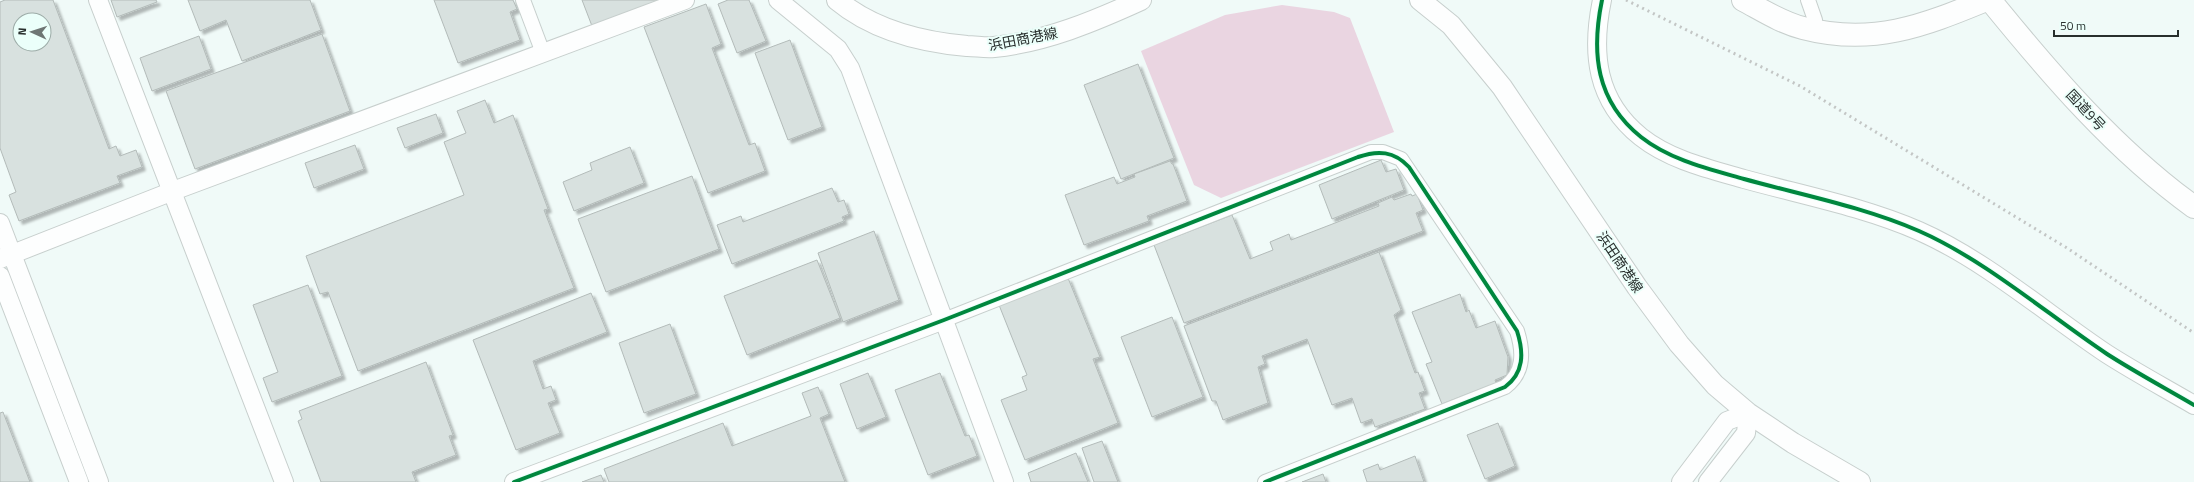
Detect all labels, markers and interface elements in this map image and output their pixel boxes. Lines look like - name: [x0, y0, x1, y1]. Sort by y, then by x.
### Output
- north arrow: [12, 12, 52, 52]
- scale bar: [2054, 12, 2178, 38]
- text: 50 m: [2060, 16, 2086, 35]
- street label: 浜田商港線: [987, 22, 1059, 55]
- text: N: [14, 27, 30, 36]
- street label: 国道9号: [2062, 84, 2111, 135]
- street label: 浜田商港線: [1592, 227, 1649, 297]

